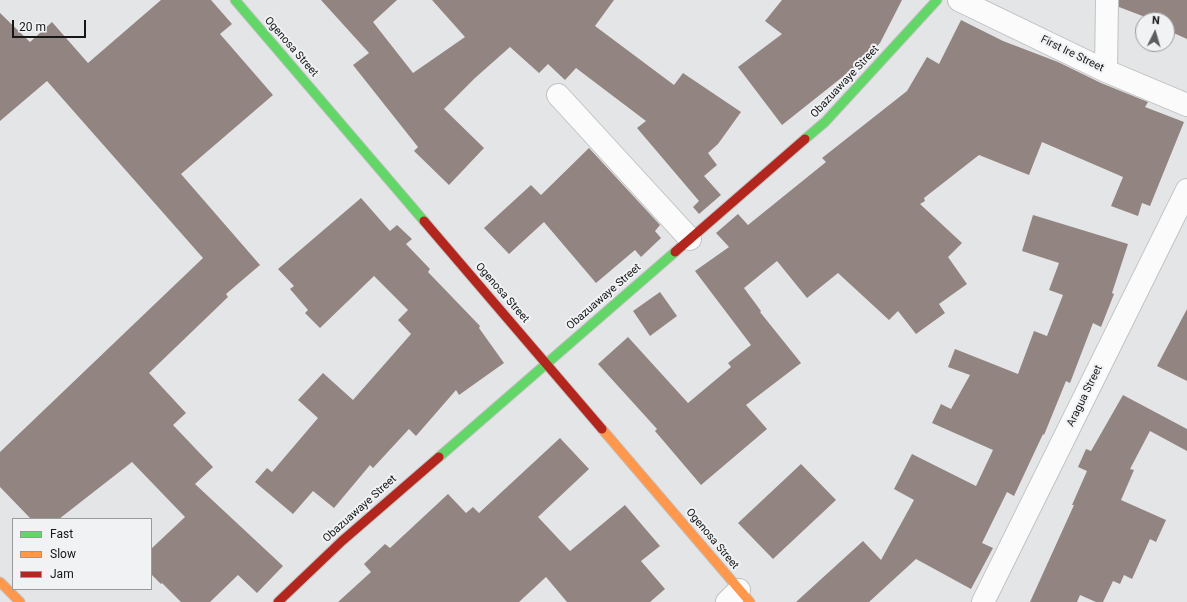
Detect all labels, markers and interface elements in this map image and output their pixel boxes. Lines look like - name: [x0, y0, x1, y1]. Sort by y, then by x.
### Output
- scale bar: [14, 12, 88, 38]
- north arrow: [1135, 12, 1175, 52]
- street label: Ogenosa Street: [261, 14, 321, 80]
- text: N: [1152, 14, 1160, 27]
- text: 20 m: [19, 20, 46, 34]
- street label: First Ire Street: [1038, 33, 1106, 75]
- street label: Obazuawaye Street: [808, 43, 882, 121]
- street label: Ogenosa Street: [472, 260, 532, 326]
- street label: Obazuawaye Street: [564, 261, 644, 333]
- street label: Aragua Street: [1064, 363, 1106, 429]
- street label: Obazuawaye Street: [321, 473, 399, 545]
- street label: Ogenosa Street: [683, 506, 741, 572]
- legend: [12, 518, 152, 590]
- text: Fast: [50, 527, 73, 541]
- text: Slow: [50, 547, 76, 561]
- text: Jam: [50, 567, 74, 581]

